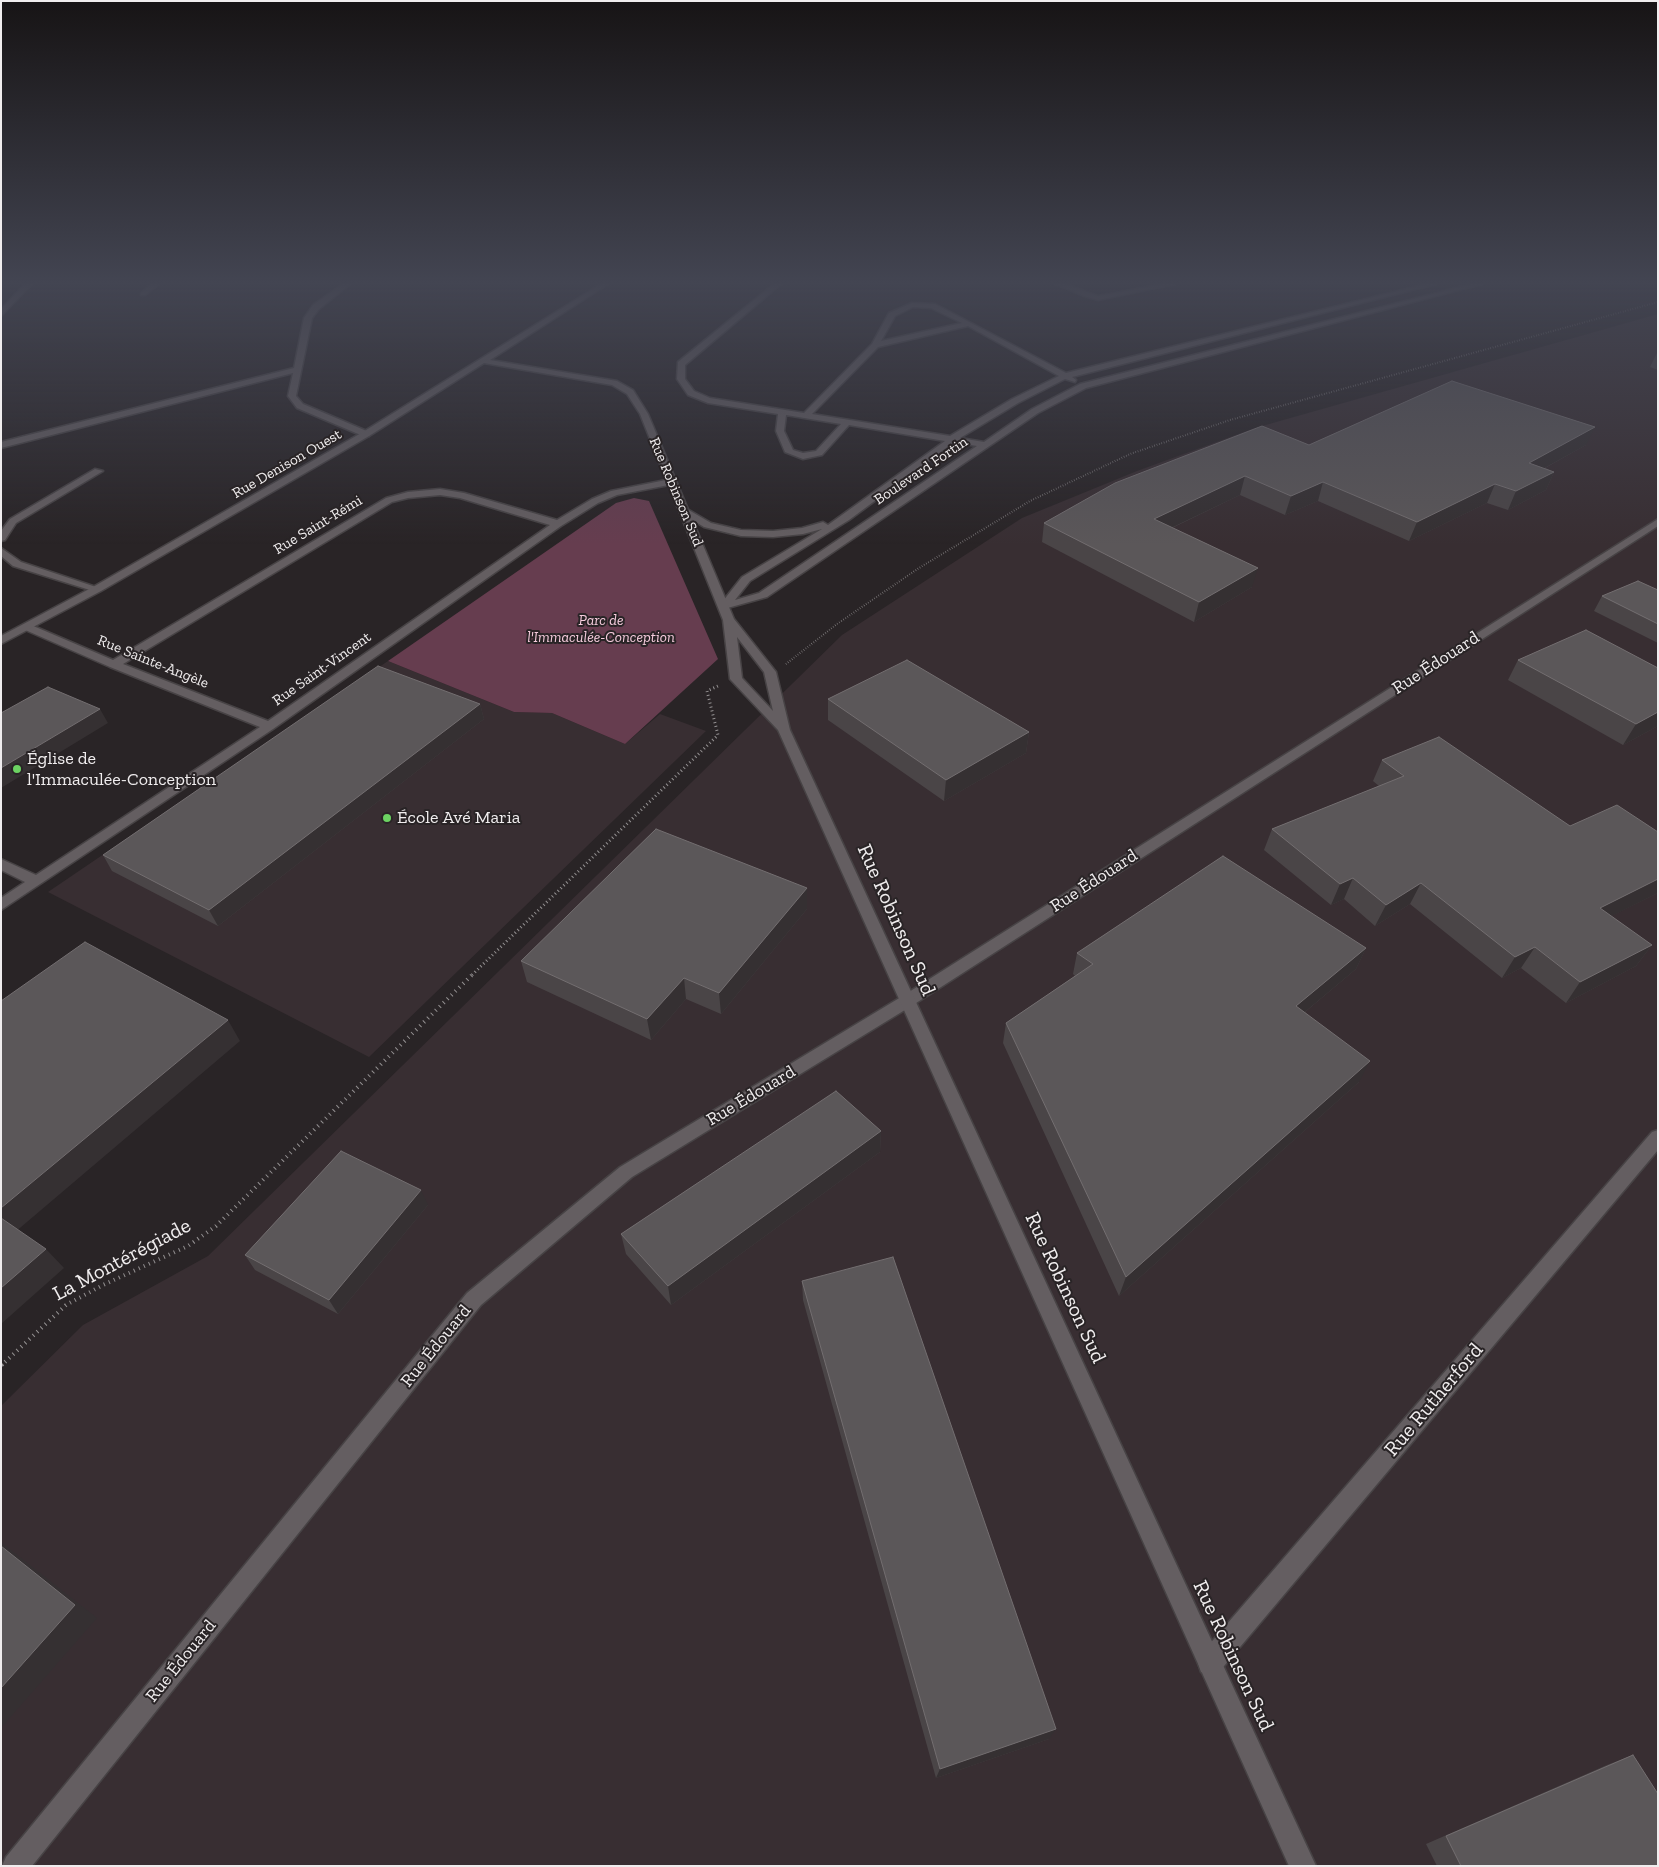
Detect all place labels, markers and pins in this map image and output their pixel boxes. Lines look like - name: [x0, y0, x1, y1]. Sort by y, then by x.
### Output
- place label: Église de l'Immaculée-Conception: [27, 748, 216, 791]
- marker: Église de l'Immaculée-Conception: [11, 763, 23, 775]
- place label: École Avé Maria: [397, 807, 520, 829]
- marker: École Avé Maria: [381, 812, 393, 824]

